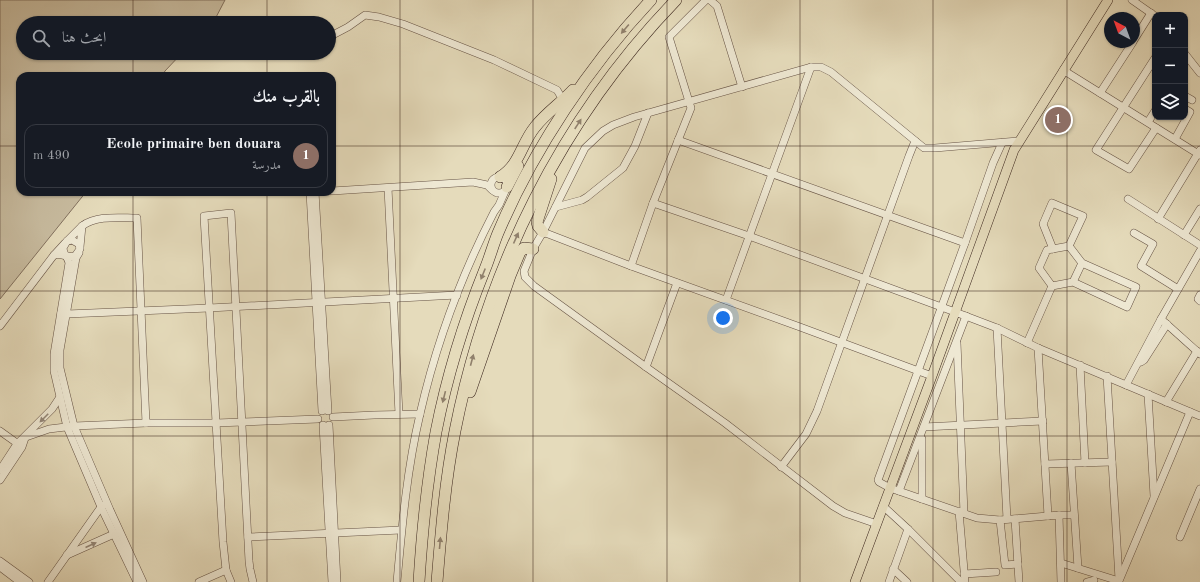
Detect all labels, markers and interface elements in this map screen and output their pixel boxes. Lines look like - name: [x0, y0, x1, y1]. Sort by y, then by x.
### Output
- north arrow: [1104, 12, 1140, 48]
- map controls: [1152, 12, 1188, 120]
- button: +: [1152, 12, 1188, 48]
- search box: [16, 16, 336, 60]
- one-way arrow: [621, 24, 630, 35]
- icon: search: [30, 27, 52, 49]
- text: ابحث هنا: [62, 31, 106, 46]
- button: −: [1152, 48, 1188, 84]
- button: layers: [1152, 84, 1188, 120]
- text: بالقرب منك: [252, 89, 320, 106]
- pin: 1: [1045, 105, 1071, 135]
- one-way arrow: [574, 119, 582, 129]
- text: Ecole primaire ben douara: [106, 137, 281, 152]
- text: 490 m: [33, 149, 70, 162]
- text: 1: [302, 149, 310, 162]
- text: مدرسة: [252, 159, 281, 172]
- one-way arrow: [513, 232, 519, 243]
- one-way arrow: [480, 268, 486, 280]
- your location: [713, 308, 733, 328]
- one-way arrow: [469, 354, 475, 366]
- one-way arrow: [441, 391, 447, 404]
- one-way arrow: [39, 413, 49, 423]
- one-way arrow: [437, 537, 444, 549]
- one-way arrow: [85, 541, 97, 547]

